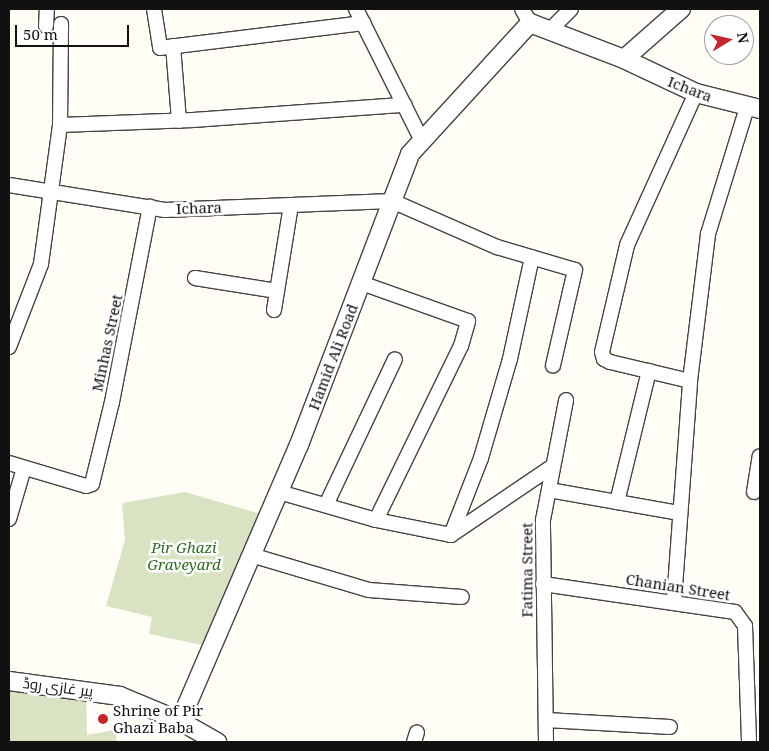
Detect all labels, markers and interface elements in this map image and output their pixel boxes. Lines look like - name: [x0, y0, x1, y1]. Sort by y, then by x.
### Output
- scale bar: [18, 15, 131, 47]
- north arrow: [704, 15, 754, 65]
- text: 50 m: [23, 24, 58, 44]
- text: N: [733, 31, 754, 45]
- street label: Ichara: [665, 72, 715, 106]
- street label: Ichara: [176, 198, 222, 218]
- street label: Minhas Street: [88, 293, 126, 393]
- street label: Hamid Ali Road: [304, 301, 362, 413]
- street label: Fatima Street: [518, 522, 536, 618]
- park label: Pir Ghazi Graveyard: [147, 538, 221, 573]
- street label: Chanian Street: [624, 570, 732, 604]
- street label: پیر غازی روڈ: [22, 674, 94, 700]
- place label: Shrine of Pir Ghazi Baba: [113, 701, 203, 736]
- marker: Shrine of Pir Ghazi Baba: [97, 713, 109, 725]

